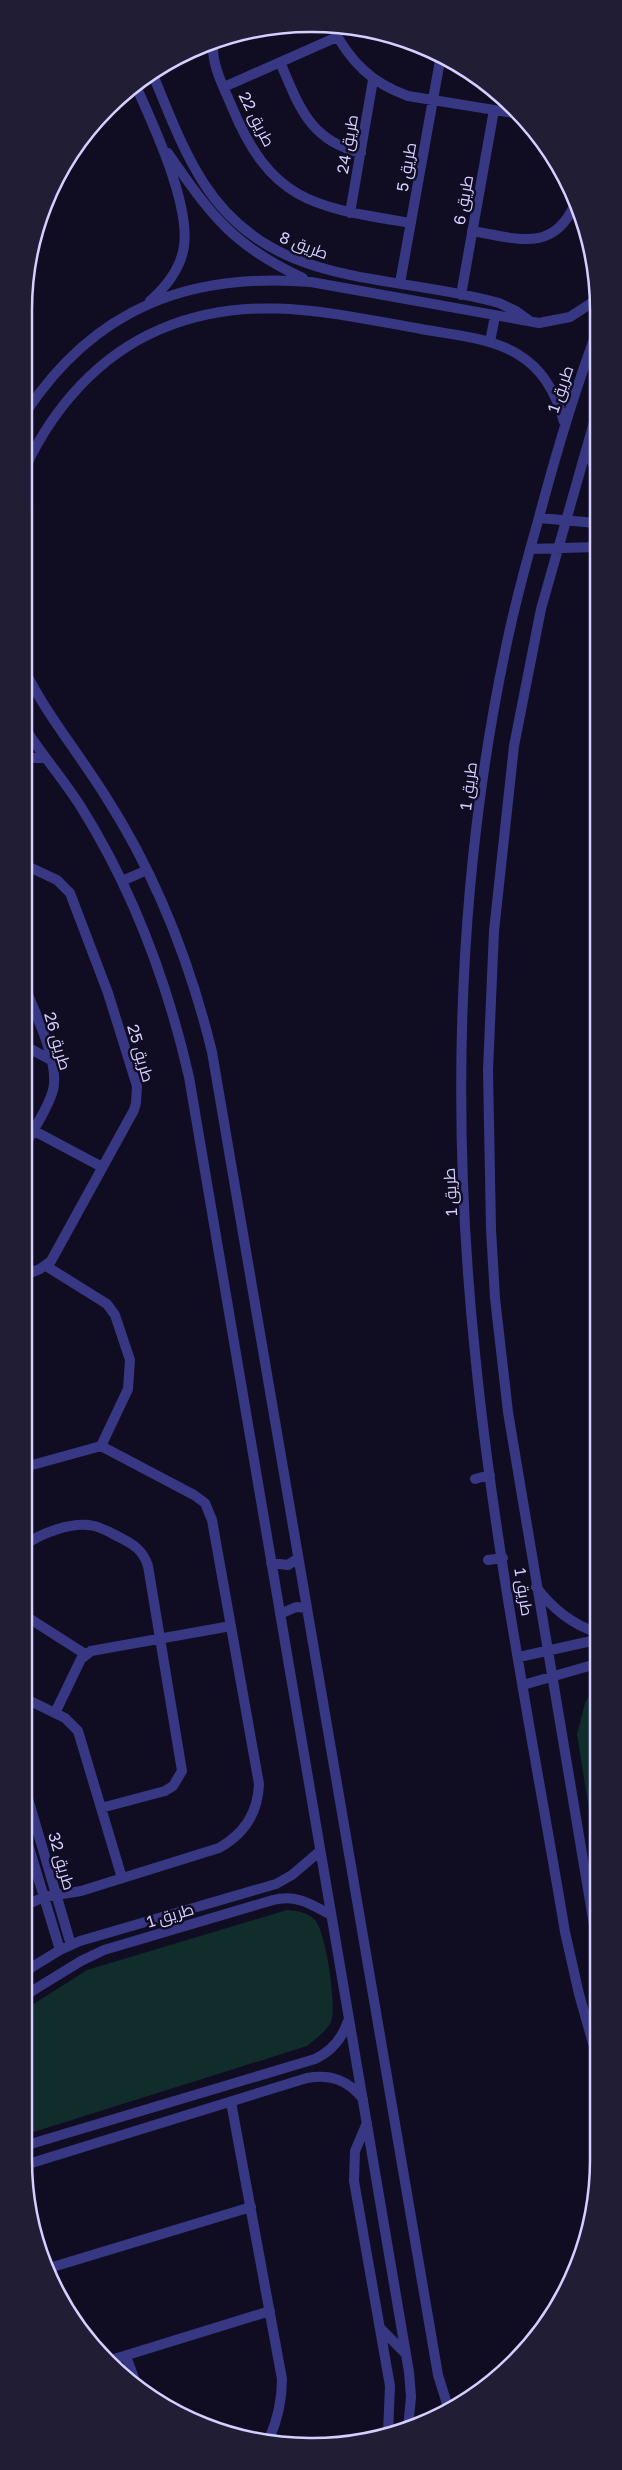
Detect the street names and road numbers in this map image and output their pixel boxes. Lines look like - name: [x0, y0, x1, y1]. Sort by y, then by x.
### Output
- street label: طريق 22: [234, 88, 279, 150]
- street label: طريق 24: [332, 113, 363, 175]
- street label: طريق 5: [392, 141, 421, 193]
- street label: طريق 6: [449, 174, 478, 227]
- street label: طريق 8: [277, 227, 331, 264]
- street label: طريق 1: [543, 363, 578, 415]
- street label: طريق 1: [455, 761, 482, 811]
- street label: طريق 26: [39, 1010, 76, 1073]
- street label: طريق 25: [122, 1022, 159, 1084]
- street label: طريق 1: [439, 1167, 462, 1217]
- street label: طريق 1: [509, 1567, 538, 1618]
- street label: طريق 32: [43, 1830, 80, 1892]
- street label: طريق 1: [144, 1898, 196, 1933]

